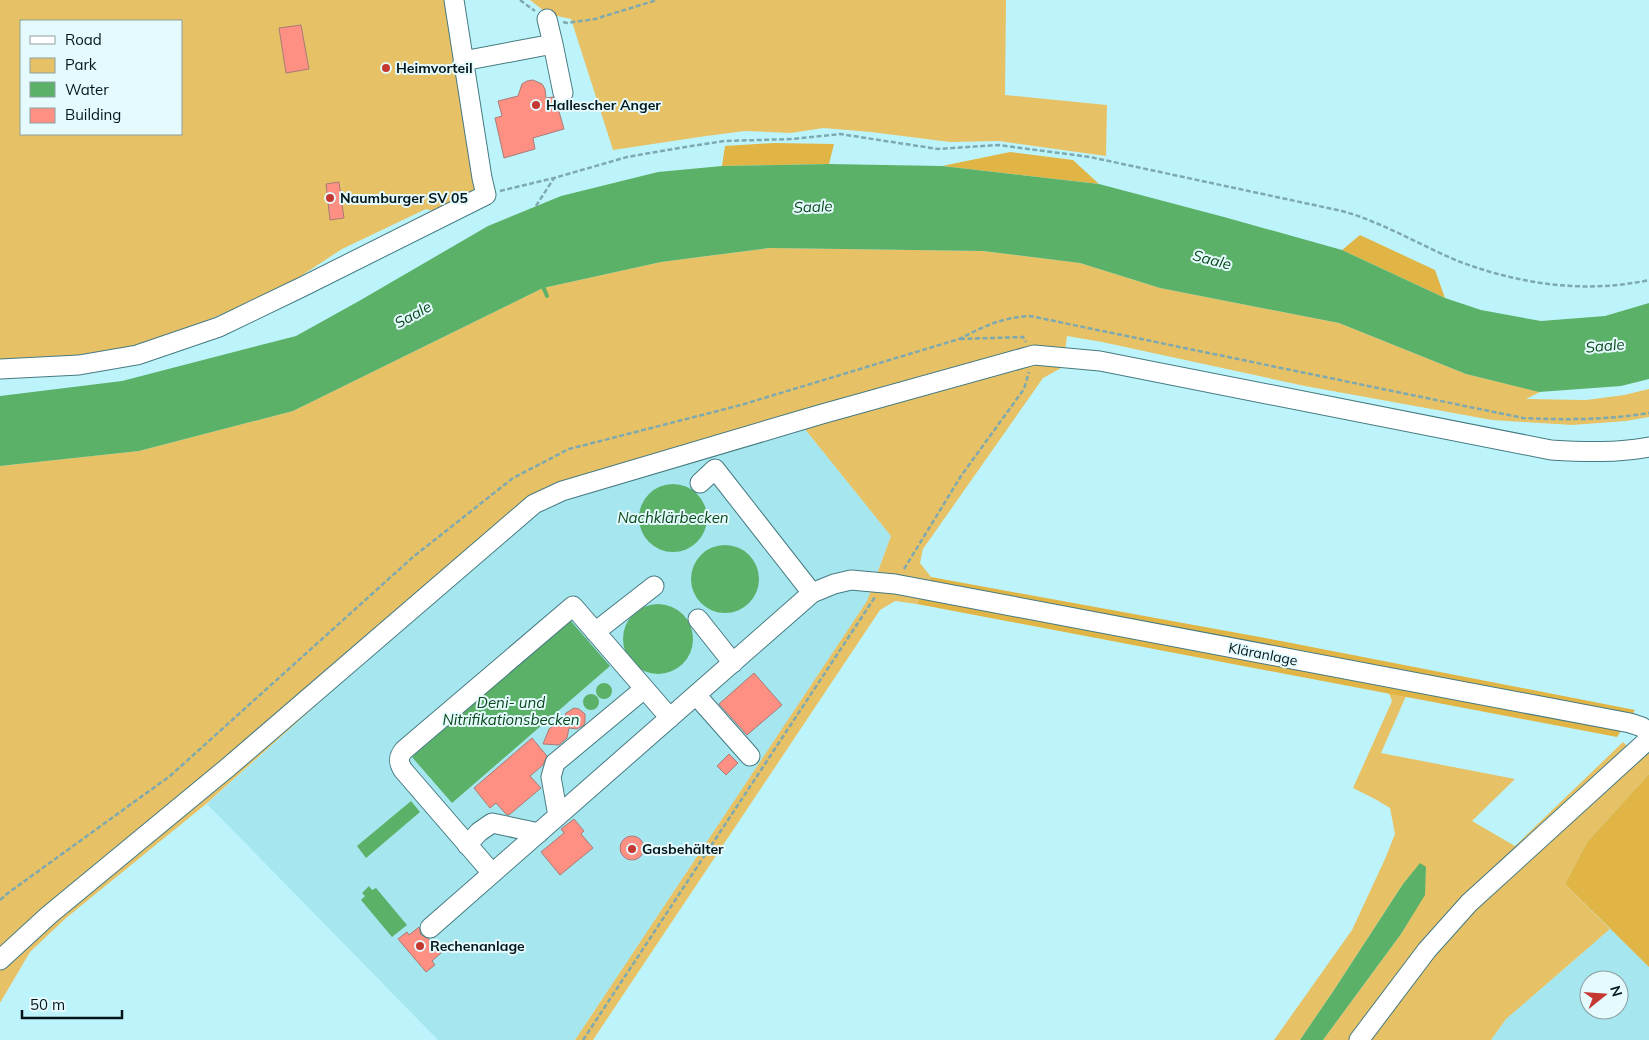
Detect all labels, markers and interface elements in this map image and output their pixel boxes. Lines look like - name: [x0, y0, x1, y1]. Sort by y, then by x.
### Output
- legend: [20, 20, 182, 135]
- text: Road: [65, 30, 102, 49]
- text: Park: [65, 55, 97, 74]
- place label: Heimvorteil: [396, 59, 473, 77]
- marker: Heimvorteil: [380, 62, 392, 74]
- text: Water: [65, 80, 109, 99]
- place label: Hallescher Anger: [546, 96, 661, 114]
- marker: Hallescher Anger: [530, 99, 542, 111]
- text: Building: [65, 105, 121, 124]
- place label: Naumburger SV 05: [340, 189, 468, 207]
- marker: Naumburger SV 05: [324, 192, 336, 204]
- water label: Saale: [793, 196, 833, 217]
- water label: Saale: [1191, 245, 1233, 274]
- water label: Saale: [391, 297, 434, 332]
- water label: Saale: [1585, 334, 1625, 357]
- water label: Nachklärbecken: [617, 508, 729, 527]
- street label: Kläranlage: [1227, 638, 1299, 670]
- water label: Deni- und Nitrifikationsbecken: [443, 693, 580, 729]
- place label: Gasbehälter: [642, 840, 724, 858]
- marker: Gasbehälter: [626, 843, 638, 855]
- place label: Rechenanlage: [430, 937, 525, 955]
- marker: Rechenanlage: [414, 940, 426, 952]
- north arrow: [1579, 970, 1629, 1020]
- text: N: [1606, 984, 1627, 999]
- scale bar: [22, 988, 122, 1020]
- text: 50 m: [30, 995, 65, 1014]

